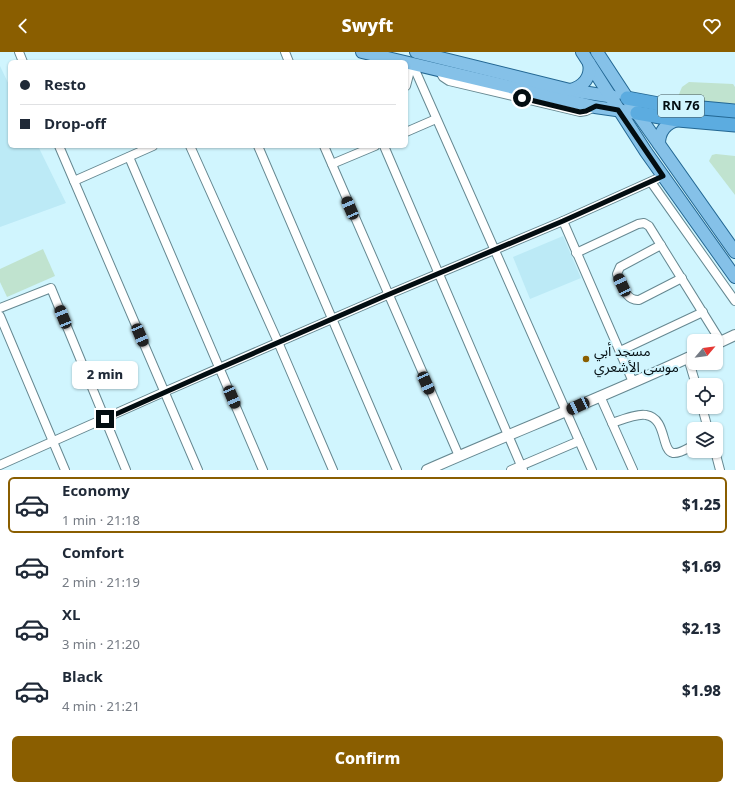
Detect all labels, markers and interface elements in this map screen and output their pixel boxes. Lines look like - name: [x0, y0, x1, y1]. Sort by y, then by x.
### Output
- text: Swyft: [342, 7, 393, 45]
- icon: back: [12, 15, 34, 37]
- icon: heart: [701, 15, 723, 37]
- text: Resto: [44, 69, 86, 101]
- route start: [513, 89, 531, 107]
- road number: RN 76: [658, 95, 704, 117]
- text: Drop-off: [44, 108, 106, 140]
- car: [340, 195, 360, 221]
- car: [611, 272, 633, 298]
- car: [53, 304, 73, 330]
- car: [130, 322, 150, 348]
- north arrow: [687, 334, 723, 370]
- map controls: [687, 334, 723, 458]
- place label: مسجد أبي موسى الأشعري: [594, 337, 679, 382]
- marker: مسجد أبي موسى الأشعري: [581, 354, 591, 364]
- callout: 2 min: [72, 361, 138, 389]
- text: 2 min: [87, 361, 123, 389]
- car: [416, 370, 436, 396]
- button: locate: [687, 378, 723, 414]
- car: [222, 384, 242, 410]
- car: [565, 395, 591, 417]
- route end: [96, 410, 114, 428]
- button: layers: [687, 422, 723, 458]
- text: Economy: [62, 475, 130, 507]
- icon: car: [14, 487, 50, 523]
- text: $1.25: [682, 489, 721, 521]
- text: 1 min · 21:18: [62, 507, 140, 535]
- text: Comfort: [62, 537, 124, 569]
- icon: car: [14, 549, 50, 585]
- text: $1.69: [682, 551, 721, 583]
- text: 2 min · 21:19: [62, 569, 140, 597]
- text: XL: [62, 599, 80, 631]
- icon: car: [14, 611, 50, 647]
- text: $2.13: [682, 613, 721, 645]
- text: 3 min · 21:20: [62, 631, 140, 659]
- text: Black: [62, 661, 103, 693]
- icon: car: [14, 673, 50, 709]
- text: $1.98: [682, 675, 721, 707]
- text: 4 min · 21:21: [62, 693, 140, 721]
- button: Confirm: [12, 736, 723, 782]

